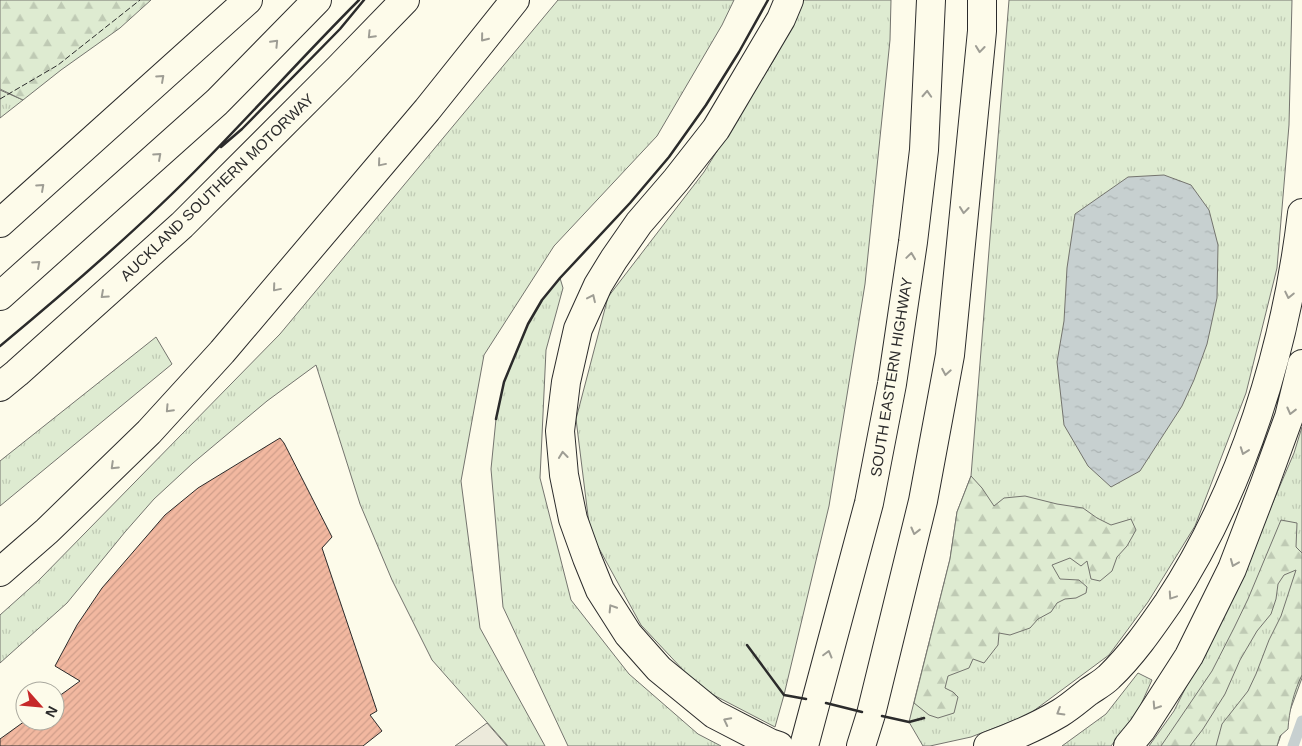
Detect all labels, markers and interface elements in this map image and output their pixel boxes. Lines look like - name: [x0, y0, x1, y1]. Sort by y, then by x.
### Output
- one-way arrow: [368, 29, 377, 38]
- one-way arrow: [482, 32, 490, 41]
- one-way arrow: [269, 40, 278, 49]
- one-way arrow: [975, 45, 986, 53]
- one-way arrow: [156, 75, 165, 84]
- street label: AUCKLAND SOUTHERN MOTORWAY: [117, 90, 317, 284]
- one-way arrow: [921, 90, 932, 98]
- one-way arrow: [152, 152, 161, 161]
- one-way arrow: [378, 158, 387, 167]
- one-way arrow: [35, 184, 44, 193]
- one-way arrow: [959, 207, 970, 215]
- one-way arrow: [905, 251, 915, 260]
- one-way arrow: [31, 261, 40, 270]
- street label: SOUTH EASTERN HIGHWAY: [867, 276, 915, 478]
- one-way arrow: [273, 282, 282, 291]
- one-way arrow: [101, 289, 110, 298]
- one-way arrow: [1284, 291, 1295, 300]
- one-way arrow: [586, 294, 597, 303]
- one-way arrow: [942, 367, 952, 376]
- one-way arrow: [166, 404, 175, 413]
- one-way arrow: [1286, 407, 1296, 415]
- one-way arrow: [1240, 446, 1250, 455]
- one-way arrow: [557, 451, 568, 459]
- one-way arrow: [111, 460, 120, 469]
- one-way arrow: [911, 527, 921, 535]
- one-way arrow: [1229, 558, 1240, 567]
- one-way arrow: [1169, 591, 1178, 600]
- one-way arrow: [609, 605, 618, 614]
- one-way arrow: [822, 650, 833, 658]
- north arrow: [15, 681, 65, 731]
- one-way arrow: [1153, 701, 1163, 710]
- text: N: [42, 704, 61, 720]
- one-way arrow: [1057, 705, 1066, 715]
- one-way arrow: [723, 717, 732, 727]

